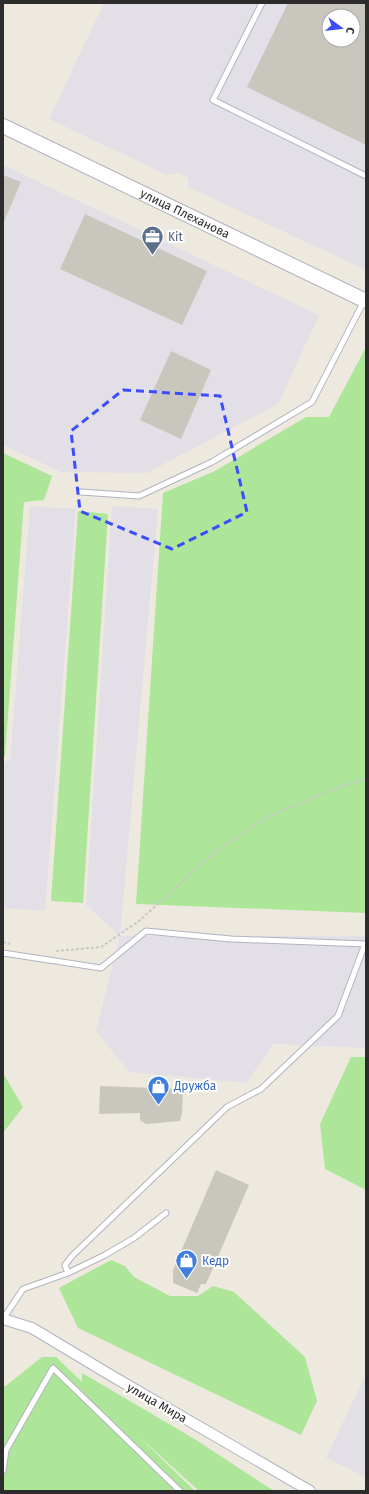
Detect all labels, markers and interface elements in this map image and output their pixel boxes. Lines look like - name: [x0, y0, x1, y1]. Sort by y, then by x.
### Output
- north arrow: [321, 8, 361, 48]
- text: С: [343, 26, 357, 36]
- street label: улица Плеханова: [138, 186, 232, 241]
- office icon: Kit: [140, 224, 166, 257]
- place label: Kit: [168, 230, 183, 244]
- shop icon: Дружба: [145, 1073, 171, 1106]
- place label: Дружба: [173, 1079, 216, 1093]
- shop icon: Кедр: [173, 1248, 199, 1281]
- place label: Кедр: [202, 1254, 229, 1268]
- street label: улица Мира: [125, 1380, 189, 1426]

